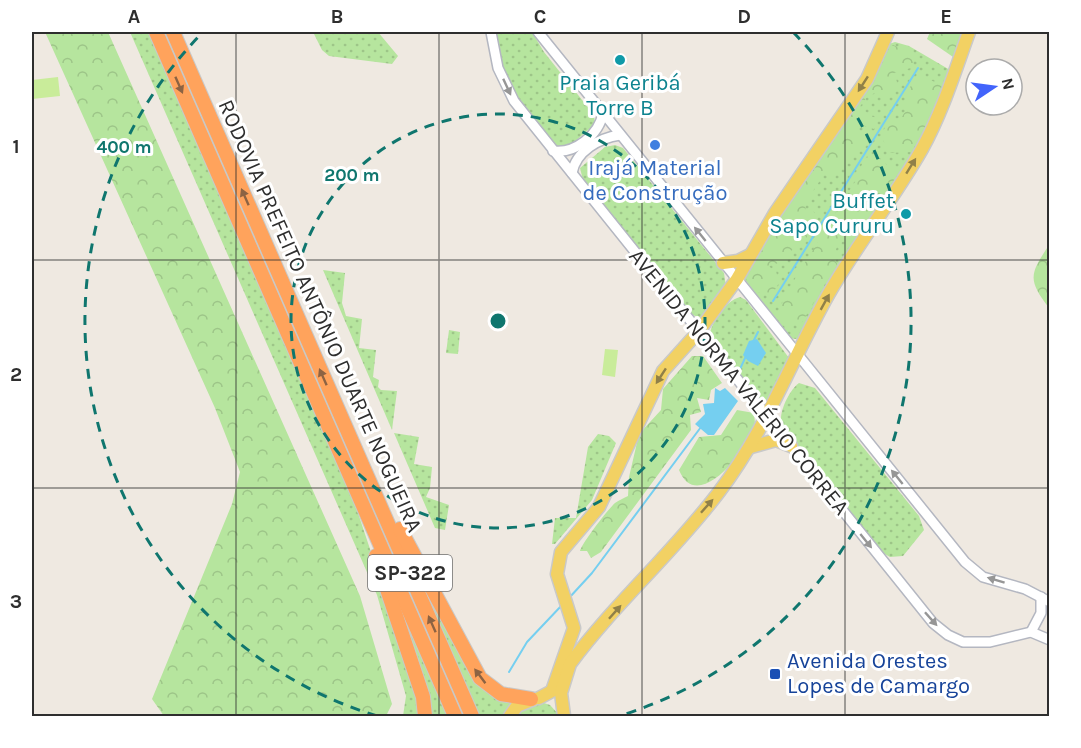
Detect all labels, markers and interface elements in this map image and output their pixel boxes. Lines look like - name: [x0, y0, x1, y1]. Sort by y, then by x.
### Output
- text: A: [128, 5, 141, 28]
- text: B: [331, 5, 343, 28]
- text: C: [534, 5, 546, 28]
- text: D: [737, 5, 751, 28]
- text: E: [940, 5, 952, 28]
- marker: Praia Geribá Torre B: [613, 53, 627, 67]
- north arrow: [964, 57, 1024, 117]
- place label: Praia Geribá Torre B: [559, 70, 681, 121]
- one-way arrow: [175, 76, 184, 94]
- one-way arrow: [858, 76, 869, 92]
- text: N: [998, 76, 1019, 91]
- one-way arrow: [502, 79, 512, 97]
- street label: RODOVIA PREFEITO ANTÔNIO DUARTE NOGUEIRA: [212, 96, 428, 537]
- text: 1: [12, 135, 20, 158]
- text: 400 m: [96, 136, 152, 158]
- marker: Irajá Material de Construção: [648, 138, 662, 152]
- place label: Irajá Material de Construção: [583, 155, 727, 206]
- one-way arrow: [906, 158, 917, 174]
- text: 200 m: [324, 164, 380, 186]
- place label: Buffet Sapo Cururu: [769, 188, 894, 239]
- one-way arrow: [240, 189, 249, 206]
- marker: Buffet Sapo Cururu: [899, 207, 913, 221]
- one-way arrow: [693, 226, 706, 242]
- street label: AVENIDA NORMA VALÉRIO CORREA: [623, 243, 856, 521]
- one-way arrow: [819, 293, 829, 310]
- centre of rings: [488, 311, 508, 331]
- text: 2: [10, 363, 22, 386]
- one-way arrow: [656, 367, 667, 384]
- one-way arrow: [319, 369, 328, 386]
- one-way arrow: [892, 470, 904, 485]
- one-way arrow: [700, 499, 713, 514]
- one-way arrow: [860, 533, 873, 549]
- road number: SP-322: [368, 555, 452, 591]
- one-way arrow: [987, 575, 1005, 585]
- text: 3: [10, 590, 22, 613]
- one-way arrow: [608, 605, 621, 620]
- one-way arrow: [924, 612, 938, 627]
- one-way arrow: [427, 615, 437, 633]
- place label: Avenida Orestes Lopes de Camargo: [787, 648, 970, 699]
- marker: Avenida Orestes Lopes de Camargo: [768, 667, 782, 681]
- one-way arrow: [474, 669, 486, 685]

